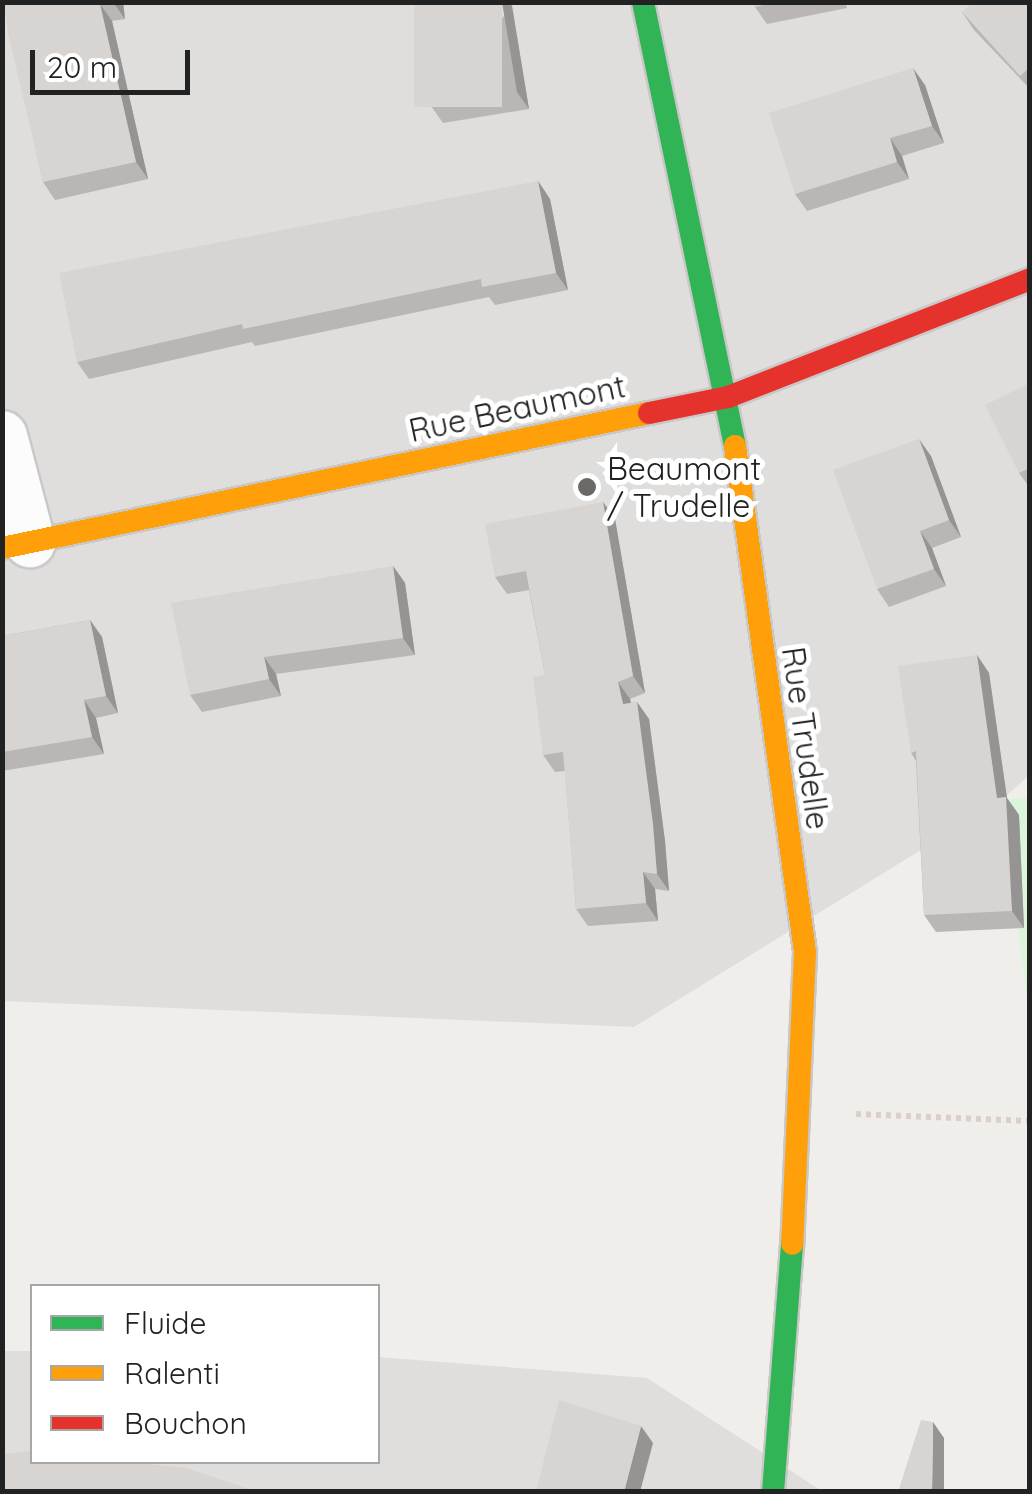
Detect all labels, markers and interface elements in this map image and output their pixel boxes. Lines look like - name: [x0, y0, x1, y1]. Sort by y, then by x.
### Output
- scale bar: [35, 30, 195, 92]
- text: 20 m: [47, 48, 117, 86]
- street label: Rue Beaumont: [405, 366, 629, 450]
- place label: Beaumont / Trudelle: [607, 450, 761, 525]
- marker: Beaumont / Trudelle: [576, 476, 598, 498]
- street label: Rue Trudelle: [774, 644, 838, 832]
- legend: [30, 1284, 380, 1464]
- text: Fluide: [124, 1304, 206, 1342]
- text: Ralenti: [124, 1354, 220, 1392]
- text: Bouchon: [124, 1404, 247, 1442]

